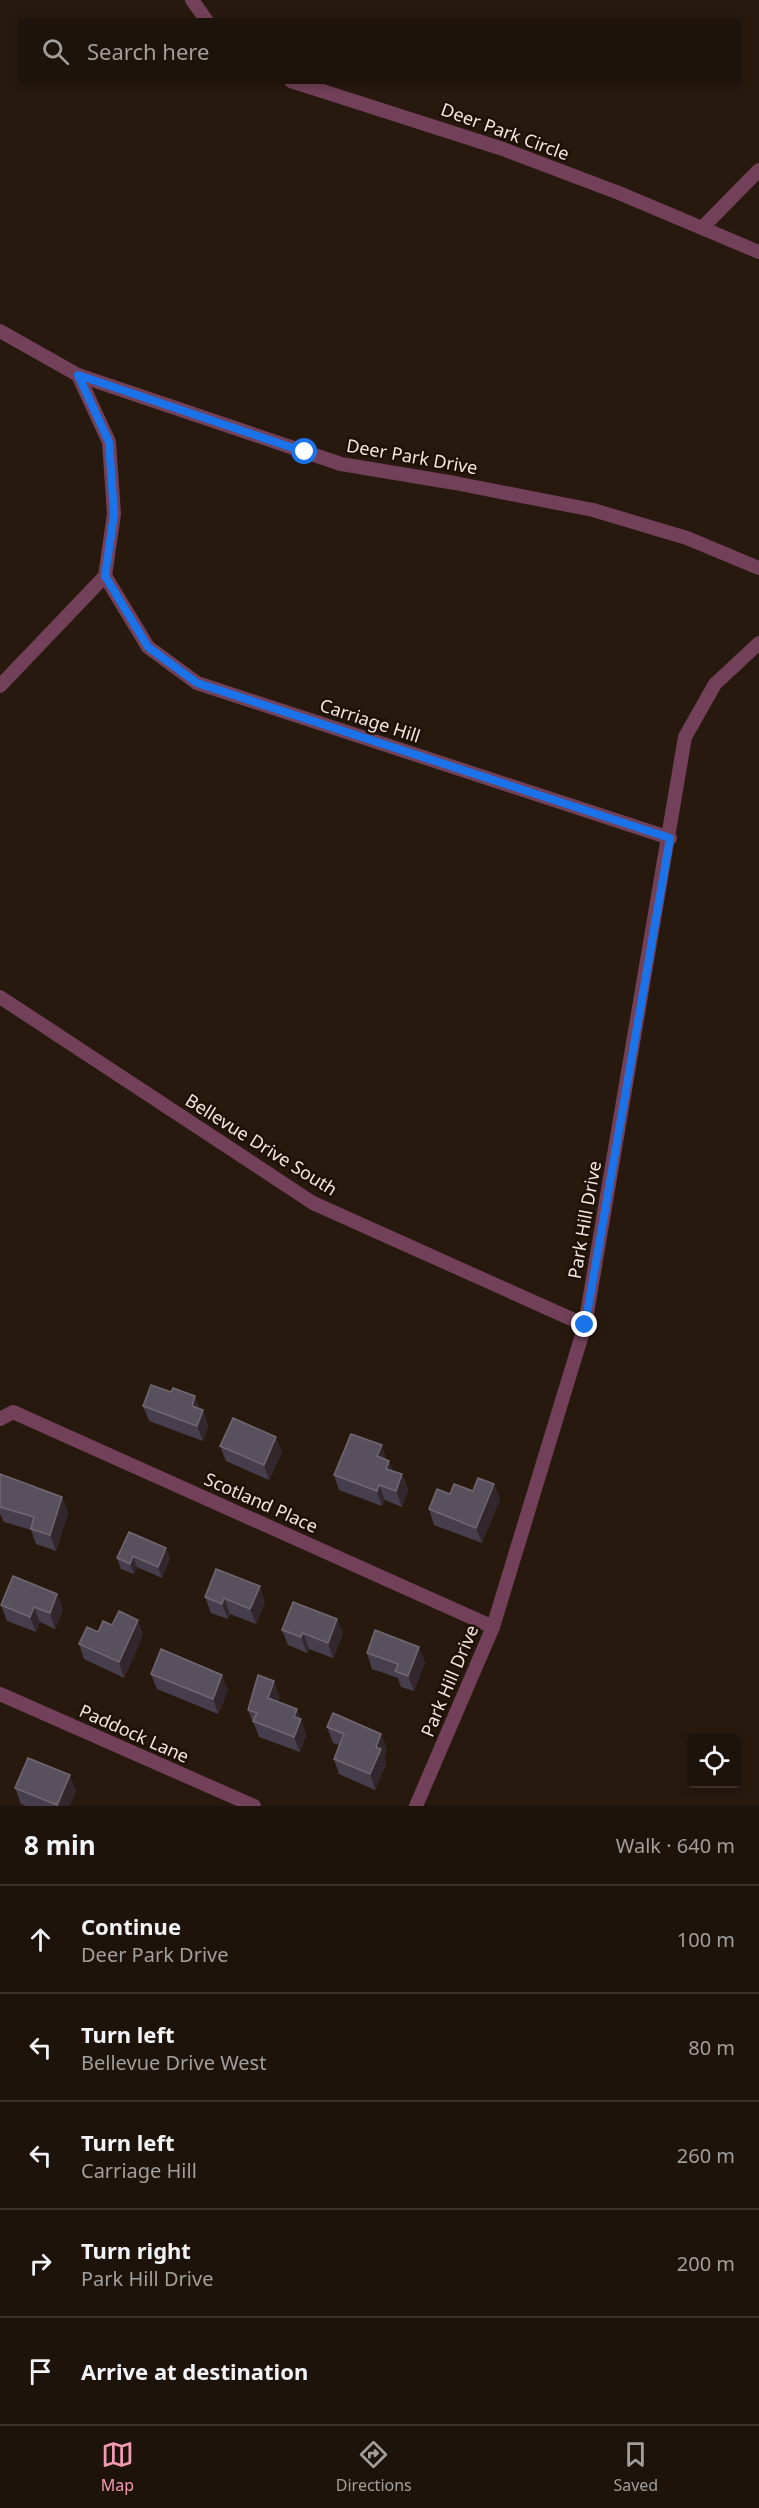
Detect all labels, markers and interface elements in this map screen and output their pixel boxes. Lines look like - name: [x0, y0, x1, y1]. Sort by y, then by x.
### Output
- search box: [18, 18, 741, 84]
- icon: search: [39, 35, 72, 68]
- text: Search here: [87, 36, 209, 66]
- street label: Deer Park Circle: [438, 97, 573, 165]
- street label: Deer Park Drive: [345, 433, 480, 479]
- route start: [291, 438, 317, 464]
- street label: Carriage Hill: [317, 693, 424, 748]
- street label: Bellevue Drive South: [181, 1088, 342, 1201]
- street label: Park Hill Drive: [562, 1159, 606, 1281]
- route end: [571, 1311, 597, 1337]
- street label: Scotland Place: [201, 1466, 322, 1538]
- street label: Park Hill Drive: [415, 1621, 483, 1740]
- street label: Paddock Lane: [76, 1698, 193, 1768]
- map controls: [687, 1734, 741, 1788]
- button: locate: [687, 1734, 741, 1788]
- text: 8 min: [24, 1827, 96, 1863]
- text: Walk · 640 m: [616, 1832, 735, 1859]
- text: Continue: [81, 1911, 181, 1941]
- icon: ahead: [24, 1923, 57, 1956]
- text: 100 m: [677, 1926, 735, 1953]
- text: Deer Park Drive: [81, 1941, 229, 1968]
- text: Turn left: [81, 2019, 175, 2049]
- icon: left: [24, 2031, 57, 2064]
- text: 80 m: [688, 2034, 735, 2061]
- text: Bellevue Drive West: [81, 2049, 266, 2076]
- text: Turn left: [81, 2127, 175, 2157]
- icon: left: [24, 2139, 57, 2172]
- text: 260 m: [677, 2142, 735, 2169]
- text: Carriage Hill: [81, 2157, 197, 2184]
- text: Turn right: [81, 2235, 191, 2265]
- icon: right: [24, 2247, 57, 2280]
- text: 200 m: [677, 2250, 735, 2277]
- text: Park Hill Drive: [81, 2265, 213, 2292]
- icon: arrive: [24, 2355, 57, 2388]
- text: Arrive at destination: [81, 2356, 308, 2386]
- tab: Map: [101, 2438, 134, 2496]
- tab: Directions: [336, 2438, 412, 2496]
- tab: Saved: [613, 2438, 658, 2496]

